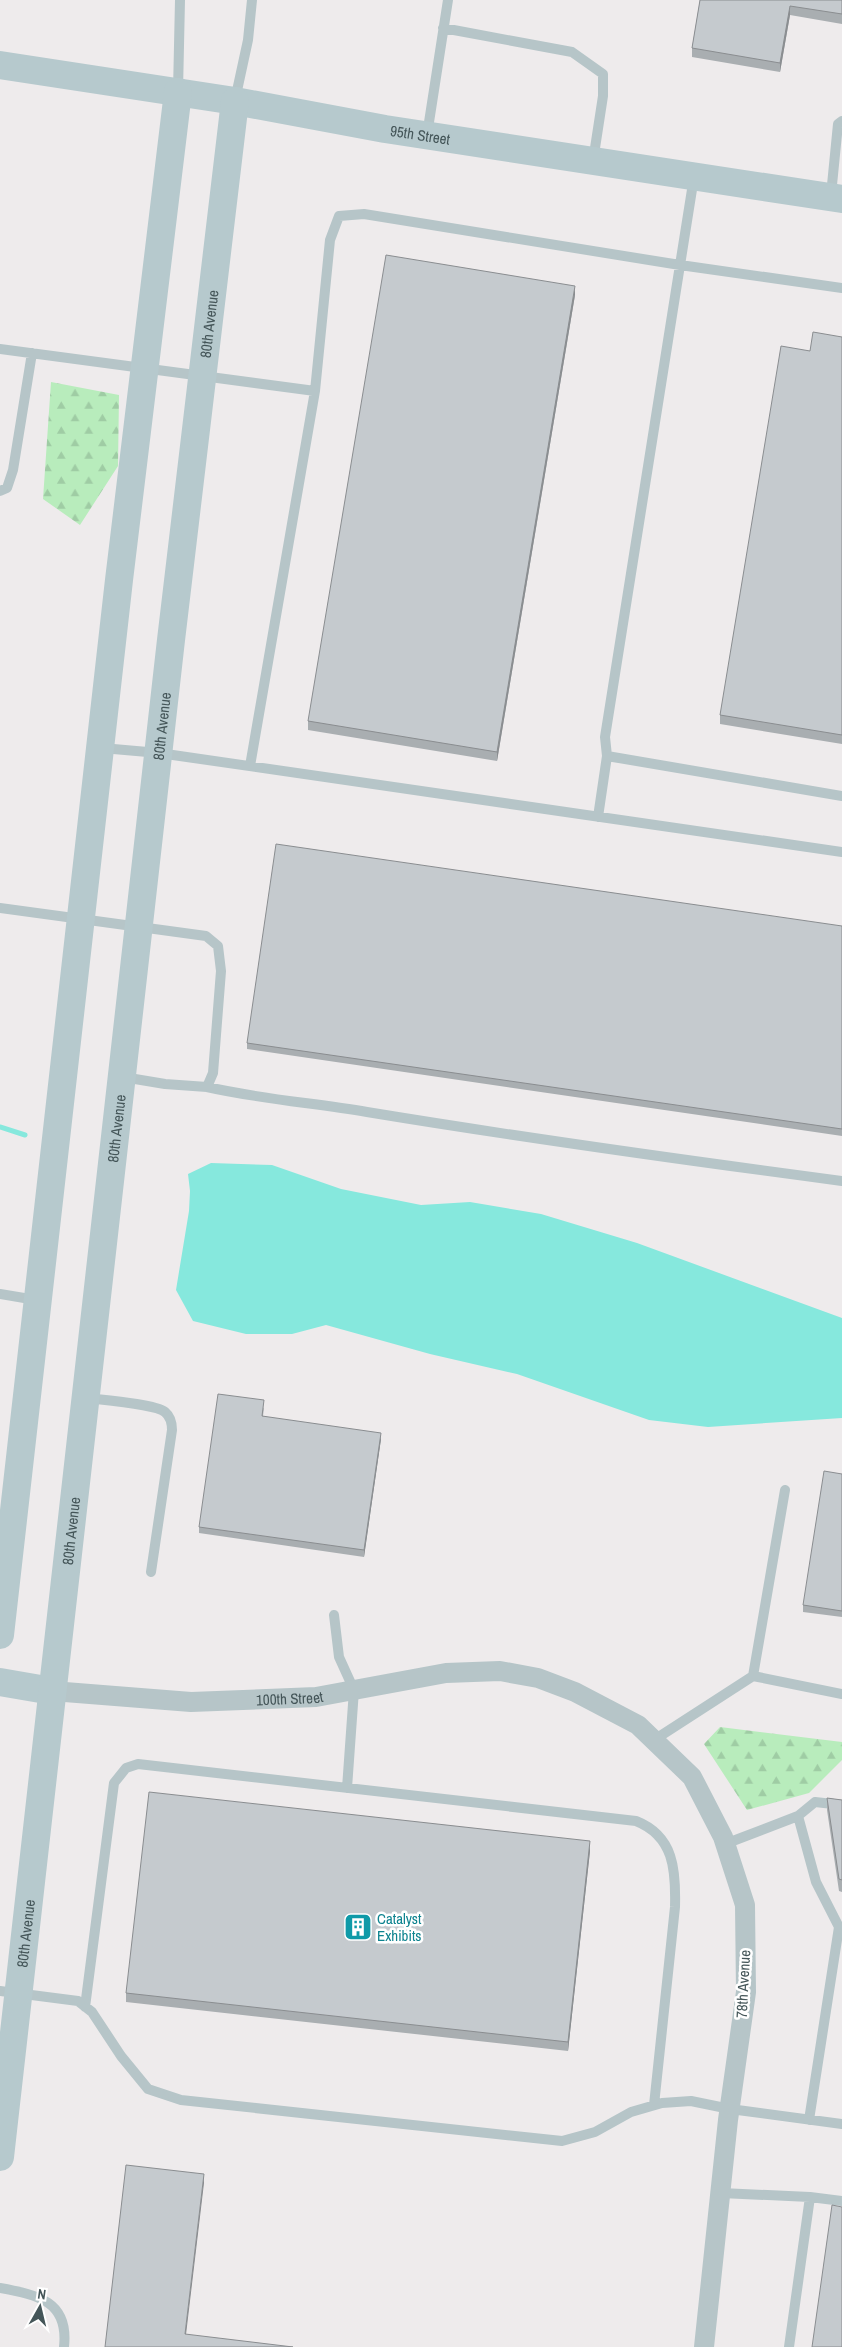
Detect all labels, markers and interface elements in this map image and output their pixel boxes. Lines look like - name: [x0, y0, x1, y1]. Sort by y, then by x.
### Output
- street label: 95th Street: [389, 119, 452, 149]
- street label: 80th Avenue: [194, 289, 223, 359]
- street label: 80th Avenue: [147, 691, 176, 761]
- street label: 80th Avenue: [102, 1093, 130, 1164]
- street label: 80th Avenue: [56, 1496, 85, 1566]
- street label: 100th Street: [256, 1685, 325, 1710]
- street label: 80th Avenue: [11, 1898, 39, 1968]
- place label: Catalyst Exhibits: [377, 1908, 422, 1946]
- building icon: Catalyst Exhibits: [343, 1912, 373, 1942]
- street label: 78th Avenue: [731, 1949, 755, 2019]
- north arrow: [15, 2282, 65, 2332]
- text: N: [36, 2285, 47, 2304]

